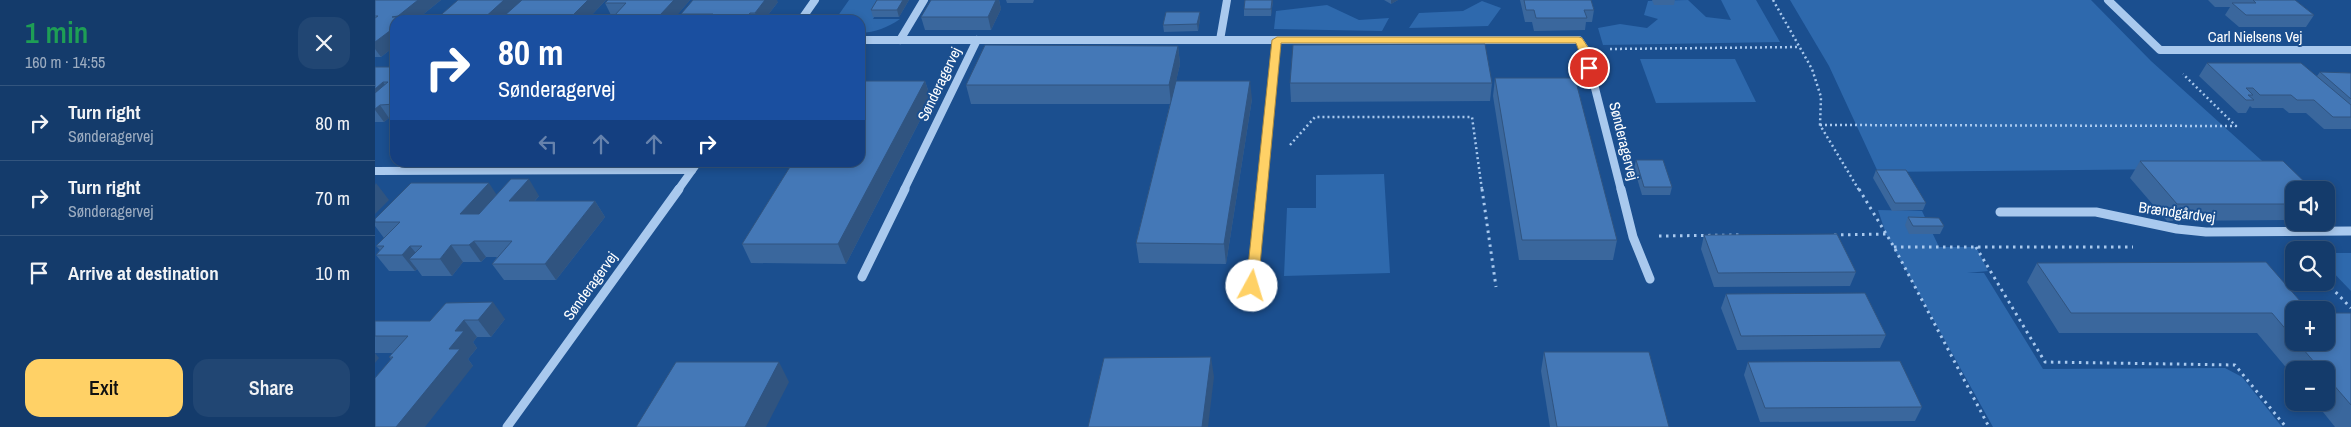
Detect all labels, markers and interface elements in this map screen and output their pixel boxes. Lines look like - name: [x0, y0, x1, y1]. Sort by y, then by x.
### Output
- text: 1 min: [25, 12, 88, 52]
- button: close: [298, 17, 350, 69]
- street label: Carl Nielsens Vej: [2208, 26, 2302, 47]
- text: 80 m: [498, 29, 563, 76]
- icon: right: [415, 35, 480, 100]
- street label: Sønderagervej: [912, 43, 966, 125]
- pin: [1568, 47, 1610, 89]
- text: 160 m · 14:55: [25, 51, 105, 73]
- icon: arrive: [1575, 54, 1603, 82]
- text: Sønderagervej: [498, 74, 615, 104]
- text: Turn right: [68, 99, 140, 125]
- street label: Sønderagervej: [1604, 100, 1644, 182]
- icon: right: [25, 109, 53, 137]
- text: 80 m: [315, 110, 350, 136]
- text: Sønderagervej: [68, 125, 153, 147]
- icon: left: [534, 130, 562, 158]
- icon: ahead: [587, 130, 615, 158]
- icon: ahead: [640, 130, 668, 158]
- icon: right: [693, 130, 721, 158]
- text: Turn right: [68, 174, 140, 200]
- map controls: [2285, 181, 2335, 411]
- button: sound: [2285, 181, 2335, 231]
- icon: right: [25, 184, 53, 212]
- text: 70 m: [315, 185, 350, 211]
- street label: Brændgårdvej: [2137, 196, 2217, 228]
- text: Sønderagervej: [68, 200, 153, 222]
- button: search: [2285, 241, 2335, 291]
- street label: Sønderagervej: [558, 247, 622, 325]
- icon: arrive: [25, 259, 53, 287]
- position arrow: [1225, 259, 1277, 311]
- text: Arrive at destination: [68, 260, 219, 286]
- text: 10 m: [315, 260, 350, 286]
- button: +: [2285, 301, 2335, 351]
- button: Exit: [25, 359, 183, 417]
- button: Share: [193, 359, 350, 417]
- button: −: [2285, 361, 2335, 411]

